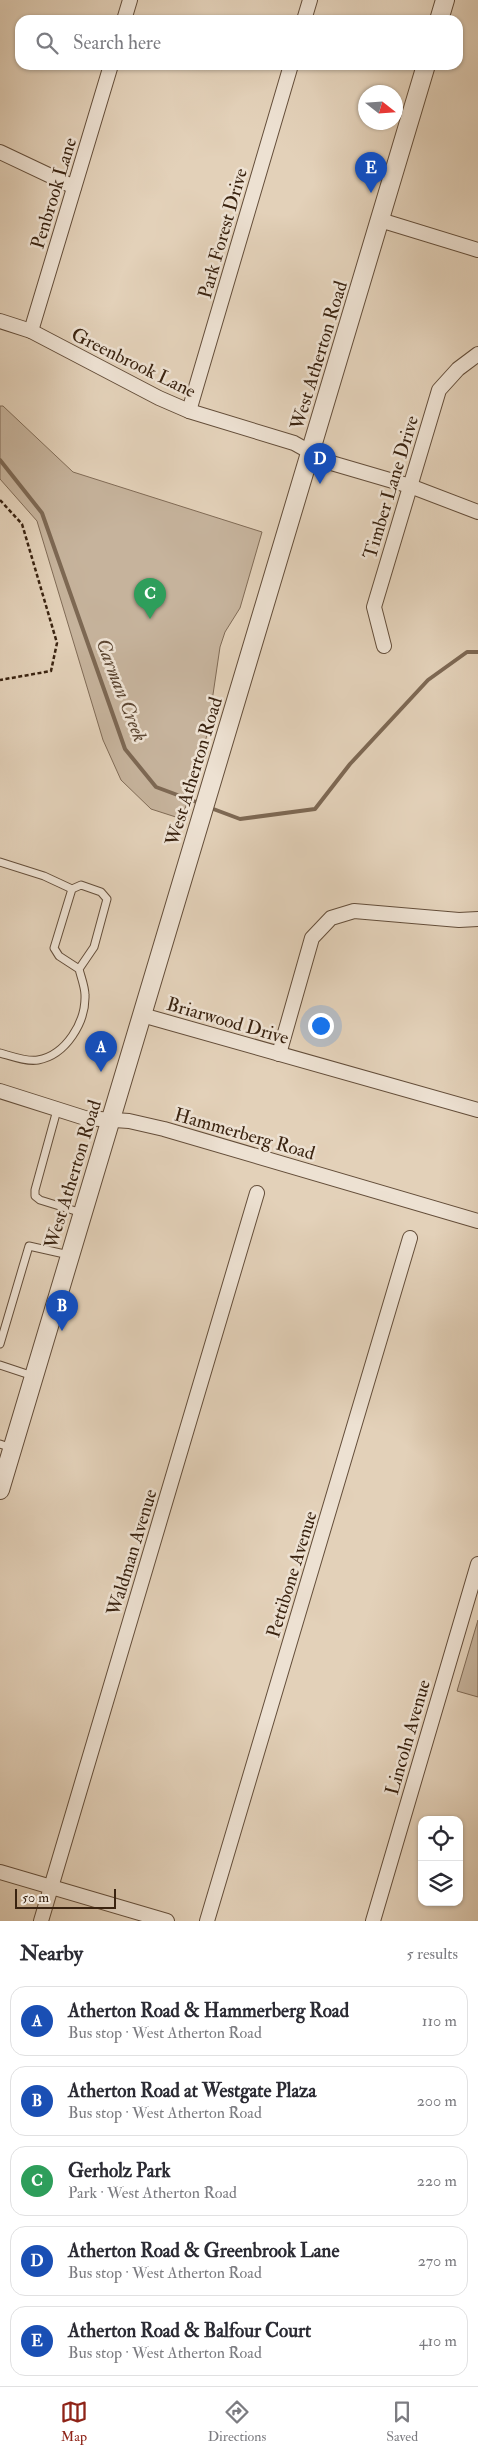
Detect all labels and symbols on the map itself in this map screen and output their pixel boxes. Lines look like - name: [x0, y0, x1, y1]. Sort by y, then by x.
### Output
- north arrow: [358, 85, 403, 130]
- street label: Penbrook Lane: [26, 135, 82, 252]
- pin: E: [355, 152, 387, 193]
- street label: Park Forest Drive: [193, 165, 253, 301]
- street label: West Atherton Road: [285, 277, 353, 433]
- street label: Greenbrook Lane: [67, 322, 200, 403]
- street label: Timber Lane Drive: [358, 413, 424, 562]
- pin: D: [304, 443, 336, 484]
- pin: C: [134, 578, 166, 619]
- water label: Carman Creek: [90, 635, 153, 745]
- street label: West Atherton Road: [160, 693, 228, 849]
- street label: Briarwood Drive: [164, 992, 292, 1050]
- your location: [308, 1013, 334, 1039]
- pin: A: [85, 1031, 117, 1072]
- street label: West Atherton Road: [39, 1096, 107, 1252]
- street label: Hammerberg Road: [172, 1102, 318, 1166]
- pin: B: [46, 1290, 78, 1331]
- street label: Waldman Avenue: [101, 1486, 163, 1619]
- street label: Pettibone Avenue: [261, 1508, 323, 1640]
- street label: Lincoln Avenue: [380, 1677, 436, 1798]
- scale bar: [15, 1886, 116, 1909]

